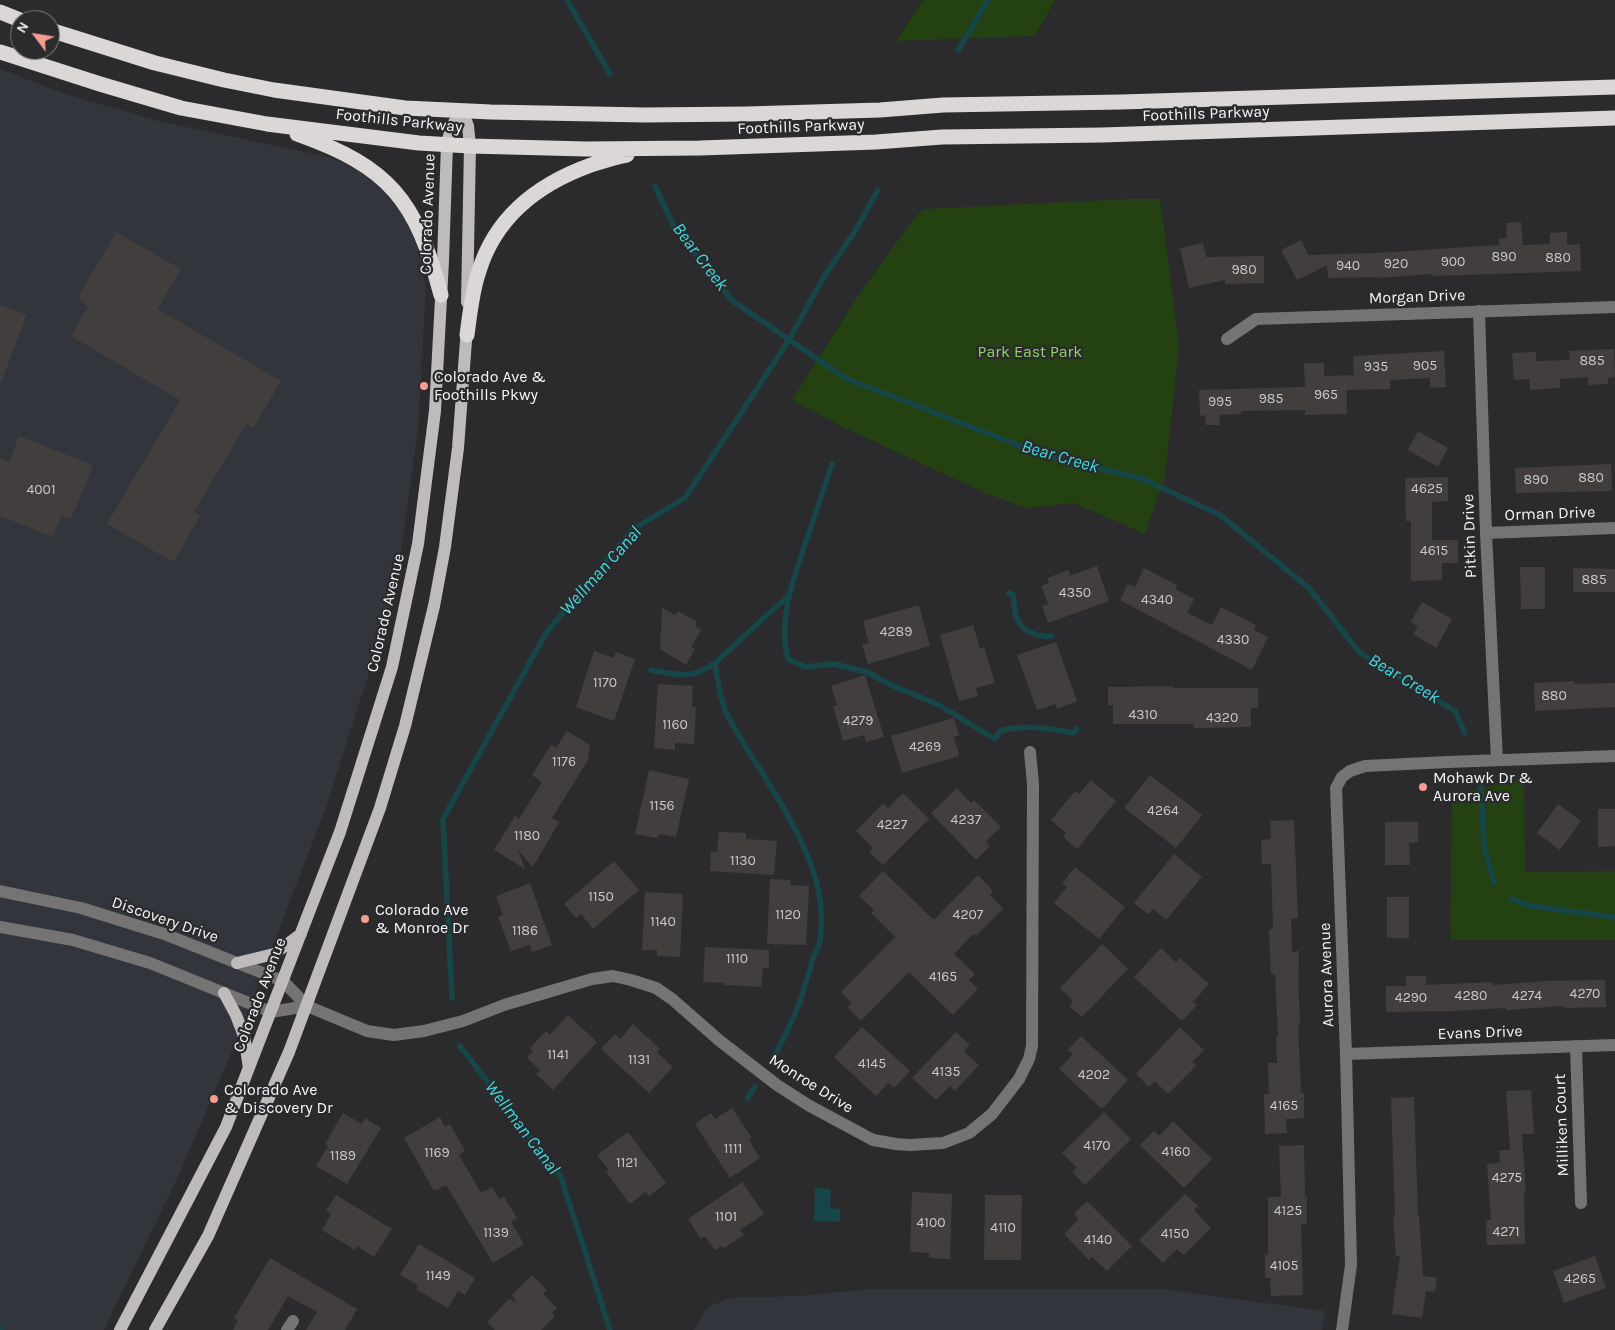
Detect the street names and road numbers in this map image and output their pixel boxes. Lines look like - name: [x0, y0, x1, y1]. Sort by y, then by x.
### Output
- street label: Foothills Parkway: [1142, 102, 1270, 126]
- street label: Foothills Parkway: [335, 105, 463, 137]
- street label: Foothills Parkway: [737, 115, 865, 139]
- street label: Colorado Avenue: [416, 153, 440, 275]
- street label: Morgan Drive: [1368, 286, 1466, 308]
- street label: Pitkin Drive: [1459, 494, 1481, 578]
- street label: Orman Drive: [1504, 503, 1596, 525]
- street label: Colorado Avenue: [363, 552, 409, 674]
- street label: Discovery Drive: [109, 893, 221, 947]
- street label: Aurora Avenue: [1316, 922, 1338, 1028]
- street label: Colorado Avenue: [229, 935, 291, 1055]
- street label: Evans Drive: [1437, 1022, 1523, 1044]
- street label: Monroe Drive: [765, 1050, 857, 1118]
- street label: Milliken Court: [1551, 1073, 1573, 1177]

